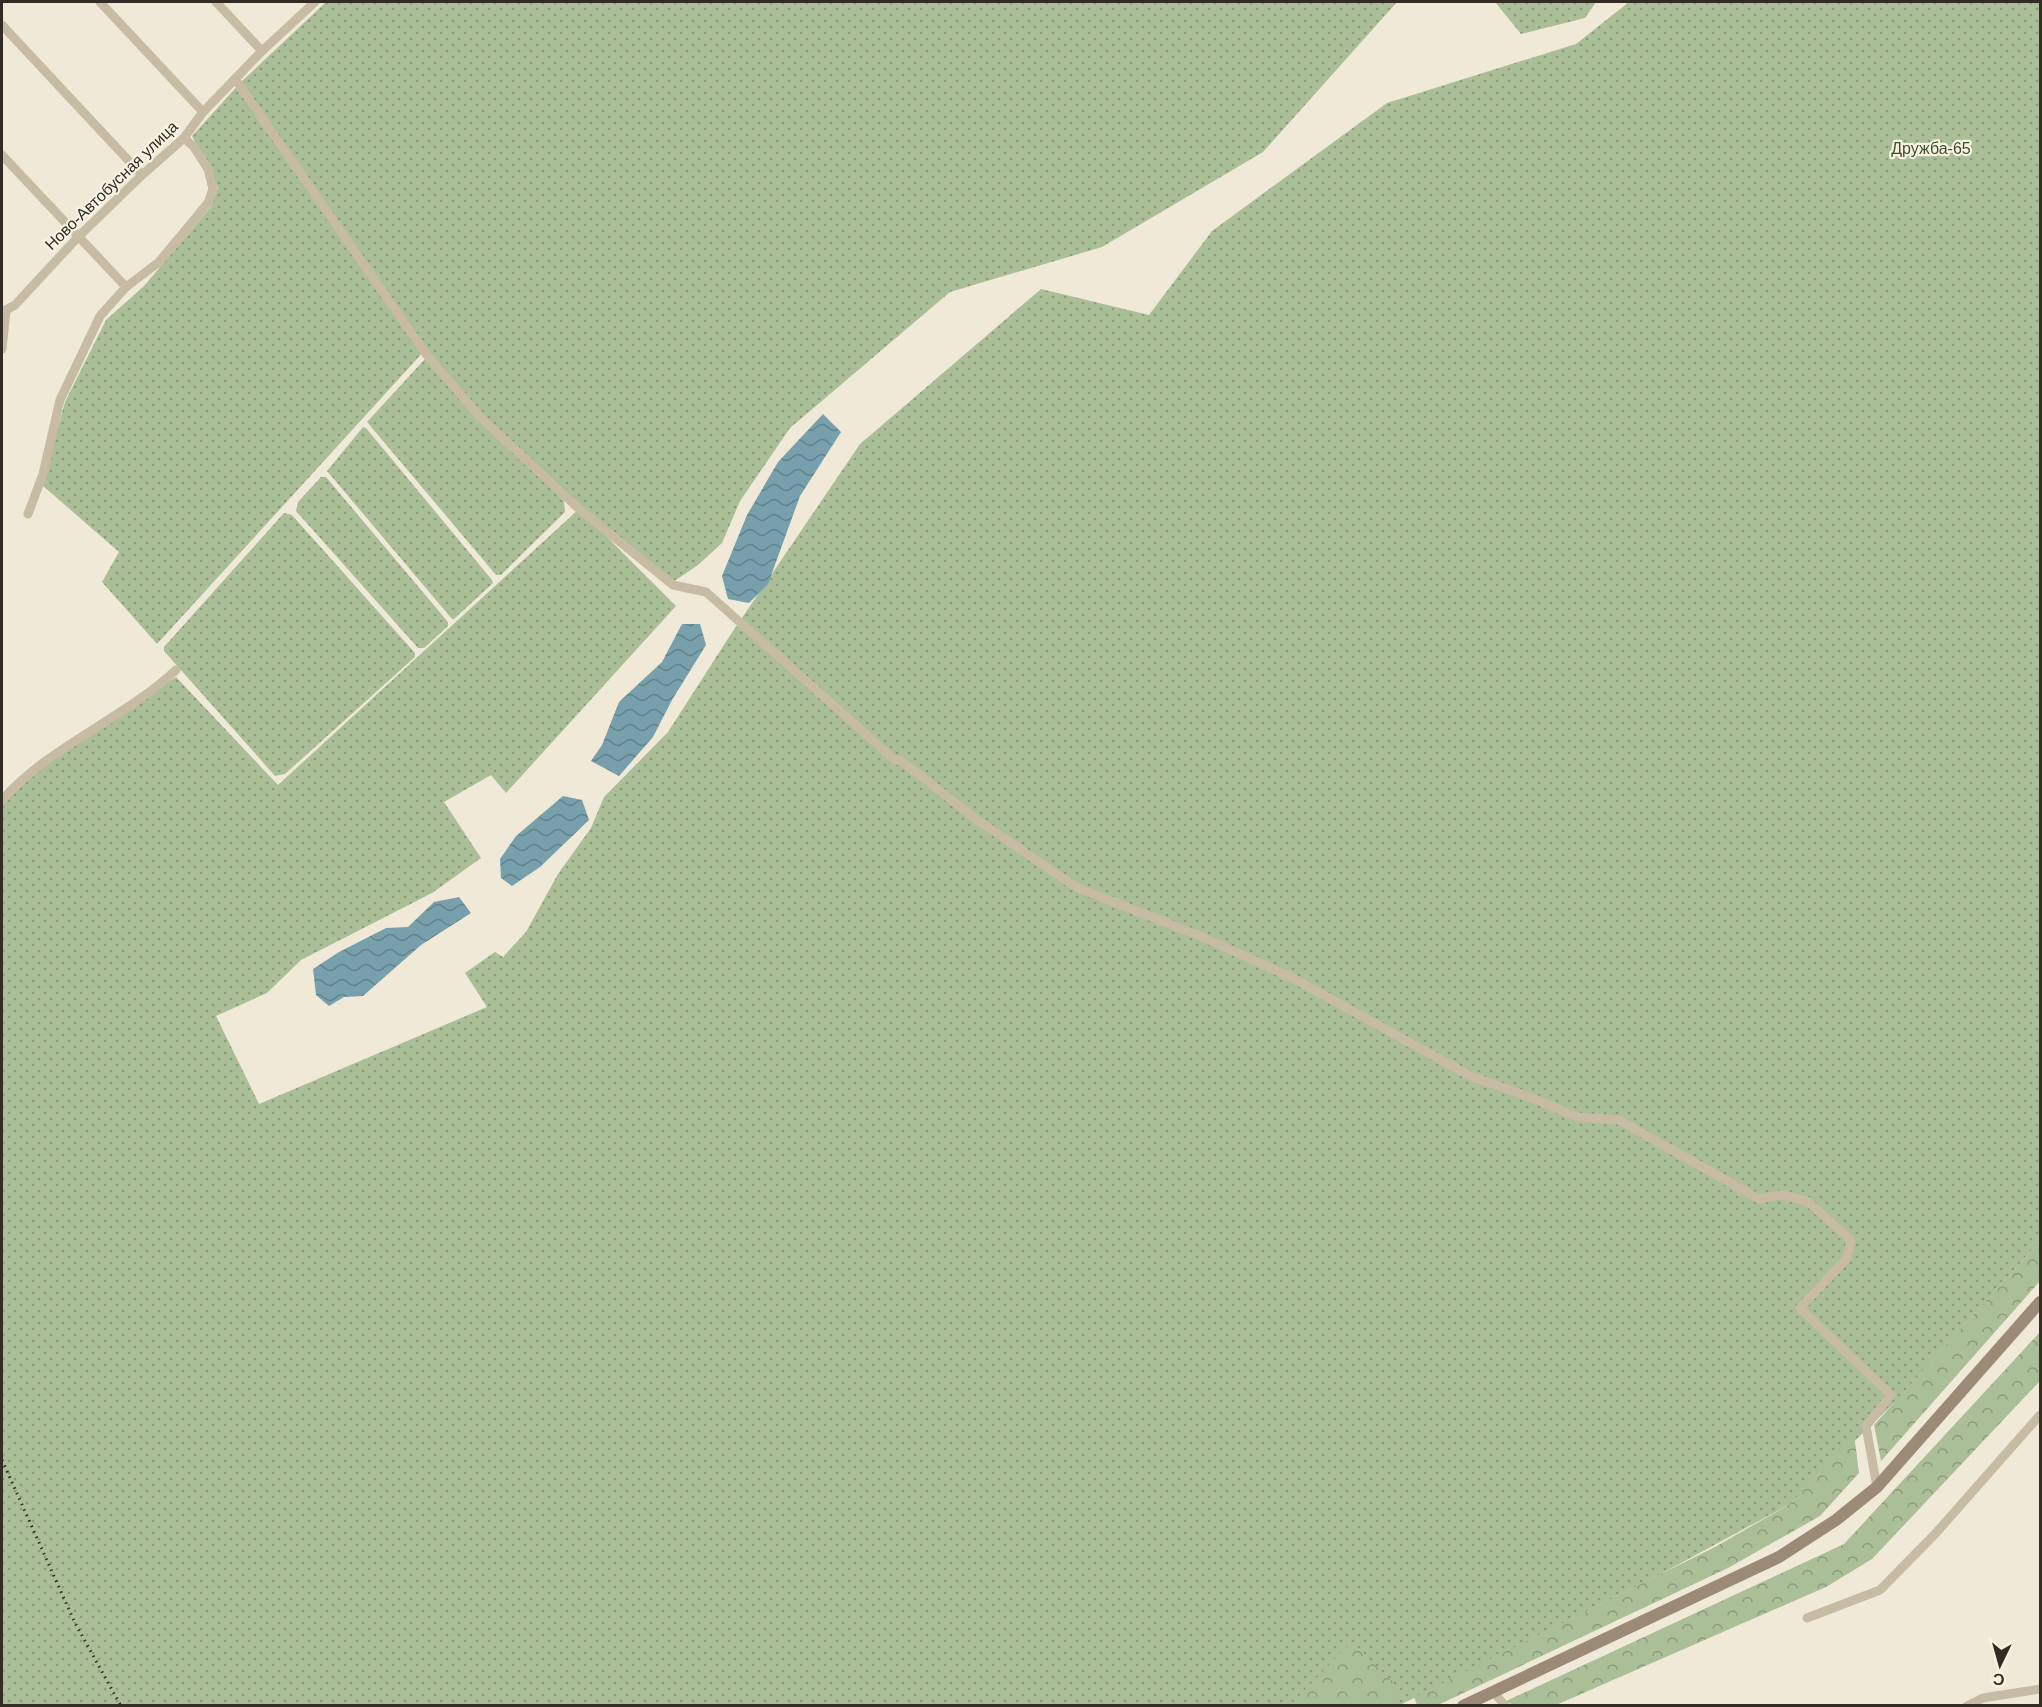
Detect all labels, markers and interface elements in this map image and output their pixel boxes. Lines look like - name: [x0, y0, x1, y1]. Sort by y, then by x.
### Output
- street label: Ново-Автобусная улица: [42, 118, 181, 253]
- park label: Дружба-65: [1891, 140, 1971, 157]
- north arrow: [1970, 1635, 2030, 1695]
- text: С: [1992, 1670, 2005, 1688]

